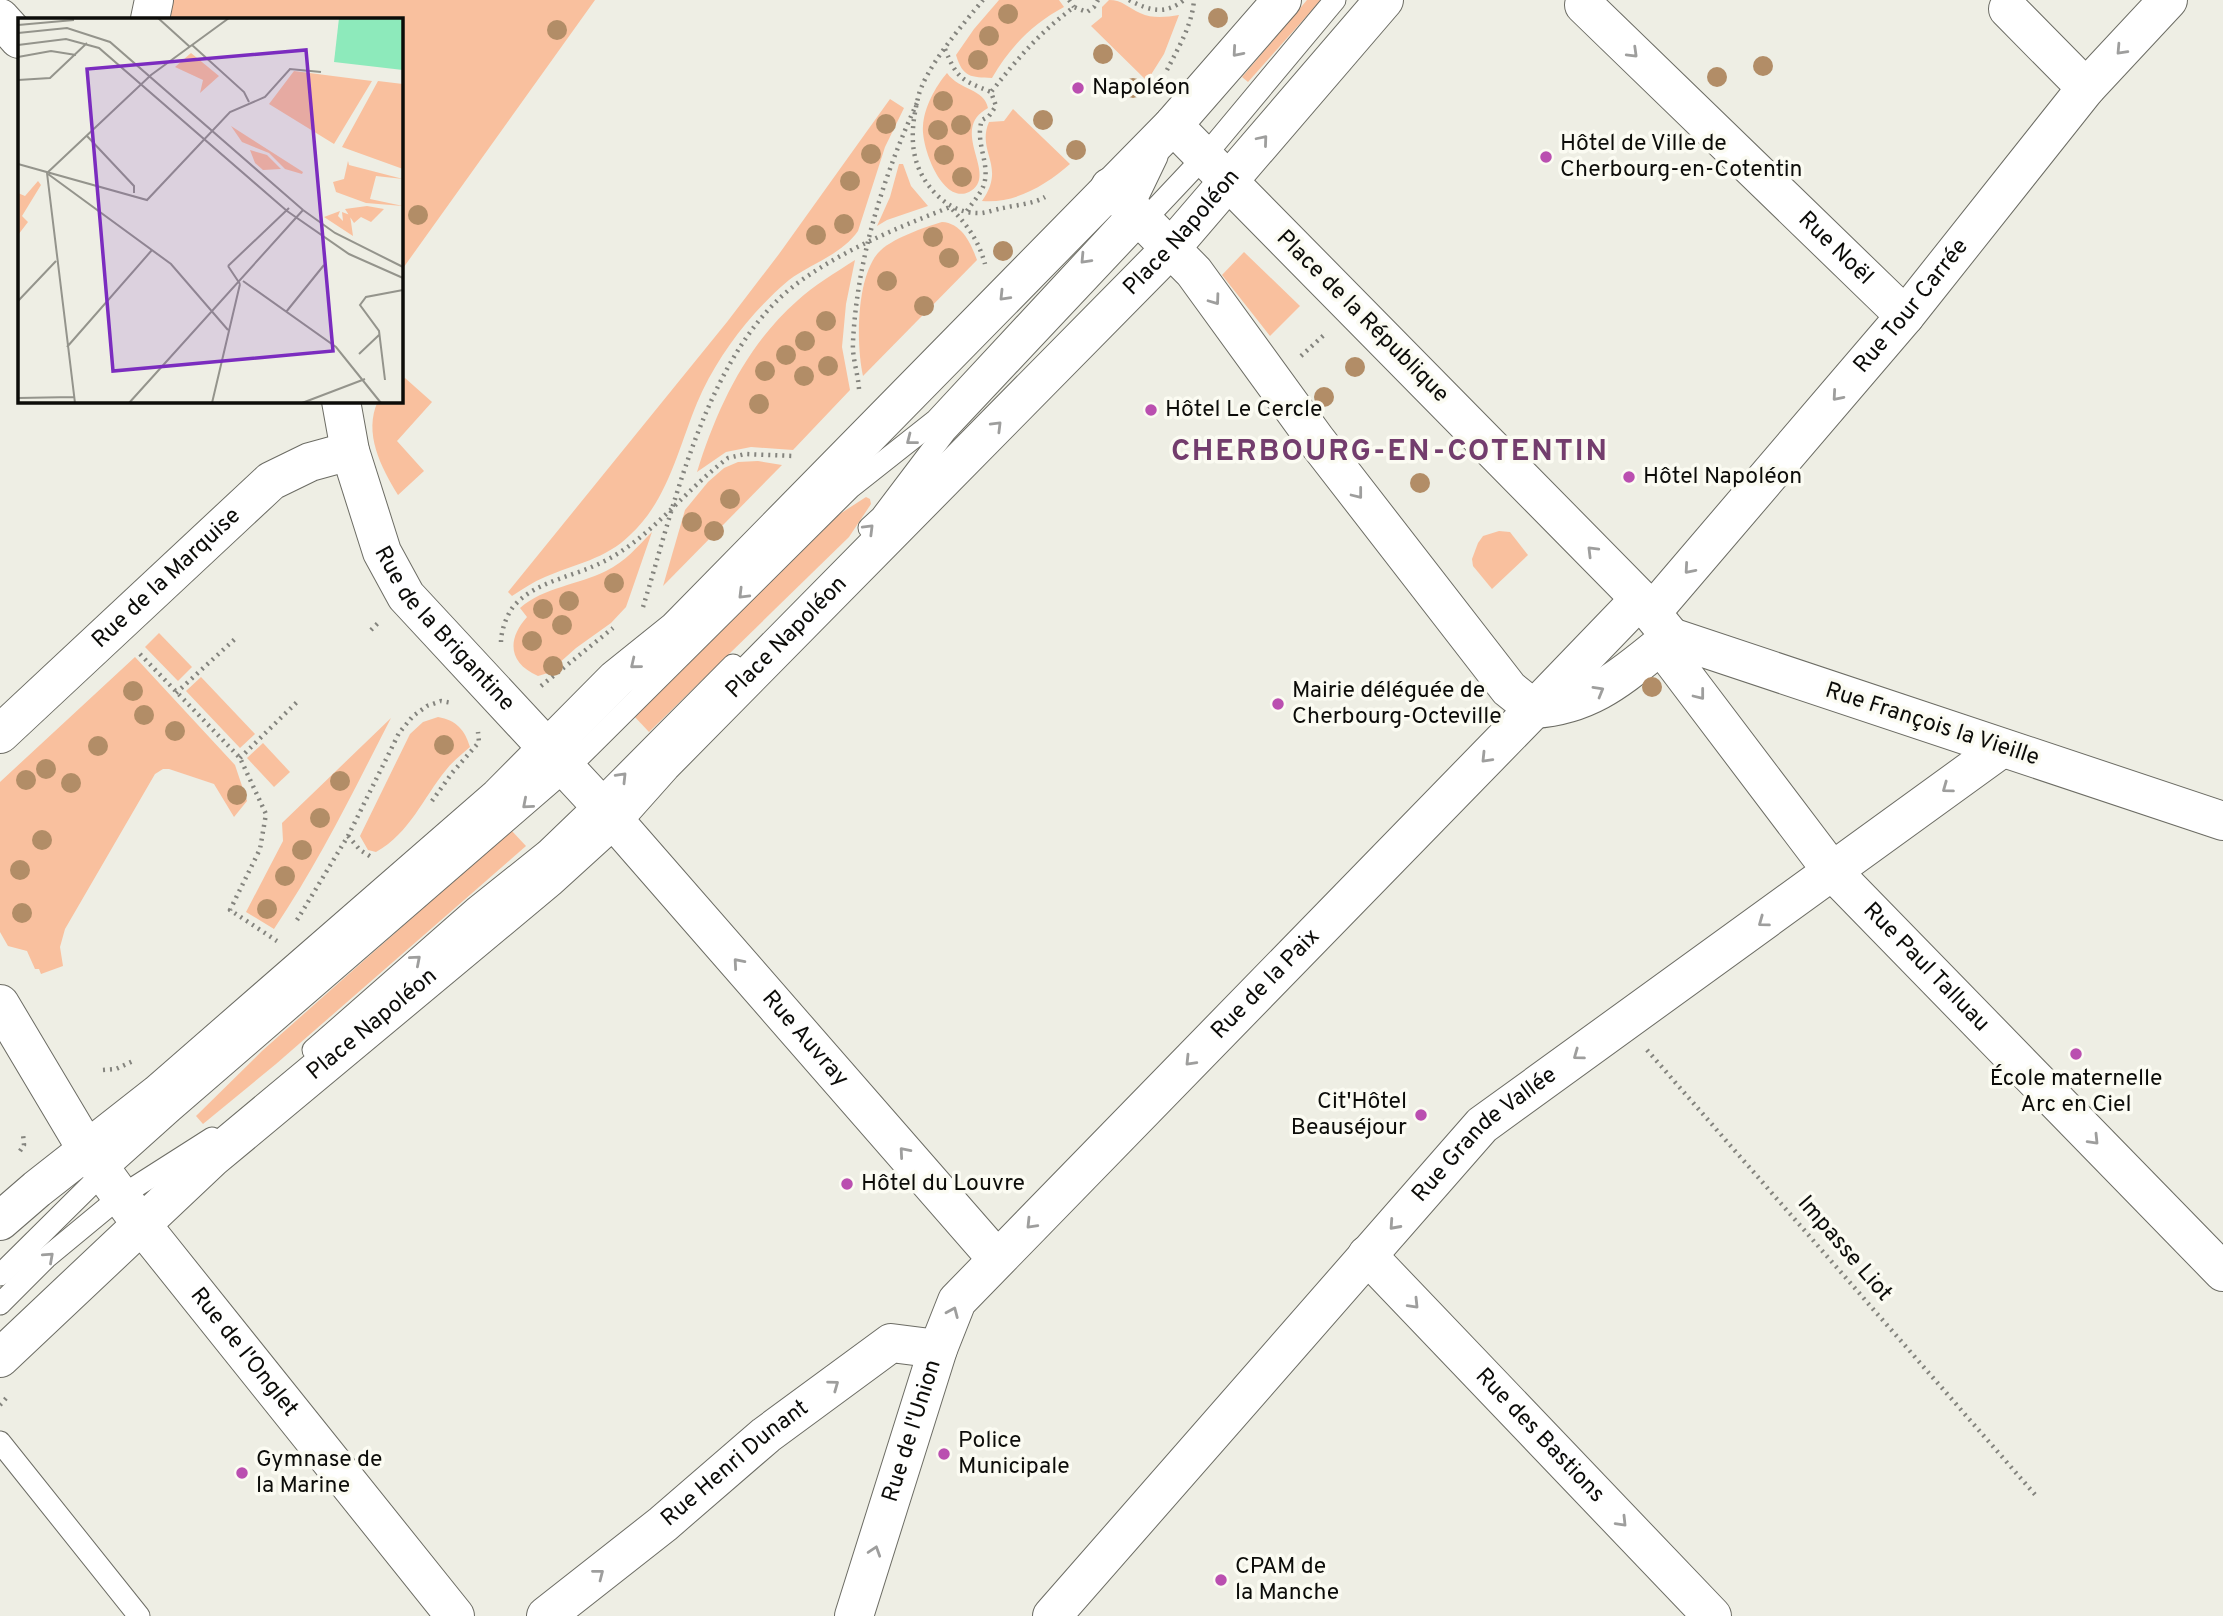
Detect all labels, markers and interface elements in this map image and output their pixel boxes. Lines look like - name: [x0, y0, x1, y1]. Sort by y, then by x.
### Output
- inset map: [18, 18, 402, 402]
- one-way arrow: [2117, 42, 2130, 55]
- one-way arrow: [1233, 44, 1245, 57]
- one-way arrow: [1625, 44, 1638, 57]
- place label: Napoléon: [1092, 74, 1190, 103]
- marker: Napoléon: [1070, 80, 1086, 96]
- place label: Hôtel de Ville de Cherbourg-en-Cotentin: [1560, 130, 1803, 185]
- one-way arrow: [1255, 136, 1267, 149]
- marker: Hôtel de Ville de Cherbourg-en-Cotentin: [1538, 149, 1554, 165]
- street label: Place Napoléon: [1118, 163, 1247, 302]
- street label: Rue Noël: [1792, 206, 1879, 292]
- street label: Place de la République: [1269, 224, 1455, 410]
- street label: Rue Tour Carrée: [1848, 233, 1975, 380]
- one-way arrow: [1081, 251, 1093, 264]
- one-way arrow: [1000, 287, 1013, 300]
- one-way arrow: [1207, 292, 1219, 305]
- one-way arrow: [1833, 388, 1845, 401]
- place label: Hôtel Le Cercle: [1165, 396, 1322, 425]
- marker: Hôtel Le Cercle: [1143, 402, 1159, 418]
- one-way arrow: [988, 422, 1001, 435]
- one-way arrow: [906, 432, 918, 445]
- district label: CHERBOURG-EN-COTENTIN: [1171, 434, 1609, 471]
- place label: Hôtel Napoléon: [1643, 463, 1802, 492]
- marker: Hôtel Napoléon: [1621, 469, 1637, 485]
- one-way arrow: [1350, 486, 1363, 499]
- street label: Rue de la Marquise: [86, 502, 247, 655]
- one-way arrow: [861, 524, 874, 537]
- street label: Rue de la Brigantine: [367, 541, 521, 718]
- one-way arrow: [1588, 546, 1601, 559]
- one-way arrow: [1685, 561, 1697, 574]
- street label: Place Napoléon: [720, 570, 854, 705]
- one-way arrow: [739, 586, 752, 599]
- one-way arrow: [631, 655, 643, 668]
- place label: Mairie déléguée de Cherbourg-Octeville: [1292, 677, 1502, 732]
- street label: Rue François la Vieille: [1821, 677, 2043, 773]
- one-way arrow: [1591, 686, 1604, 699]
- one-way arrow: [1692, 688, 1705, 700]
- marker: Mairie déléguée de Cherbourg-Octeville: [1270, 696, 1286, 712]
- one-way arrow: [1481, 749, 1494, 762]
- one-way arrow: [614, 772, 627, 785]
- one-way arrow: [1942, 780, 1955, 793]
- one-way arrow: [523, 796, 536, 808]
- street label: Rue Paul Talluau: [1856, 897, 1996, 1038]
- one-way arrow: [1758, 914, 1770, 926]
- street label: Rue de la Paix: [1205, 922, 1326, 1046]
- one-way arrow: [407, 956, 420, 968]
- one-way arrow: [734, 958, 746, 971]
- street label: Place Napoléon: [301, 962, 443, 1087]
- street label: Rue Auvray: [755, 985, 855, 1093]
- marker: École maternelle Arc en Ciel: [2068, 1046, 2084, 1062]
- one-way arrow: [1573, 1047, 1586, 1060]
- one-way arrow: [1186, 1053, 1199, 1066]
- street label: Rue Grande Vallée: [1406, 1061, 1563, 1209]
- place label: École maternelle Arc en Ciel: [1990, 1064, 2162, 1120]
- place label: Cit'Hôtel Beauséjour: [1291, 1088, 1407, 1143]
- marker: Cit'Hôtel Beauséjour: [1413, 1107, 1429, 1123]
- one-way arrow: [2086, 1131, 2099, 1144]
- one-way arrow: [900, 1147, 912, 1160]
- place label: Hôtel du Louvre: [861, 1170, 1025, 1199]
- marker: Hôtel du Louvre: [839, 1176, 855, 1192]
- street label: Impasse Liot: [1790, 1190, 1898, 1308]
- one-way arrow: [1027, 1216, 1040, 1229]
- one-way arrow: [1389, 1217, 1402, 1230]
- one-way arrow: [41, 1253, 54, 1265]
- street label: Rue de l'Onglet: [183, 1282, 304, 1423]
- one-way arrow: [1405, 1296, 1418, 1309]
- one-way arrow: [945, 1307, 959, 1319]
- street label: Rue de l'Union: [876, 1356, 948, 1506]
- street label: Rue des Bastions: [1469, 1362, 1611, 1509]
- one-way arrow: [826, 1381, 839, 1393]
- street label: Rue Henri Dunant: [655, 1394, 815, 1533]
- place label: Police Municipale: [958, 1427, 1070, 1482]
- place label: Gymnase de la Marine: [256, 1446, 382, 1501]
- marker: Police Municipale: [936, 1446, 952, 1462]
- marker: Gymnase de la Marine: [234, 1465, 250, 1481]
- one-way arrow: [1613, 1514, 1626, 1527]
- one-way arrow: [866, 1545, 881, 1557]
- place label: CPAM de la Manche: [1235, 1553, 1339, 1608]
- one-way arrow: [592, 1569, 604, 1582]
- marker: CPAM de la Manche: [1213, 1572, 1229, 1588]

